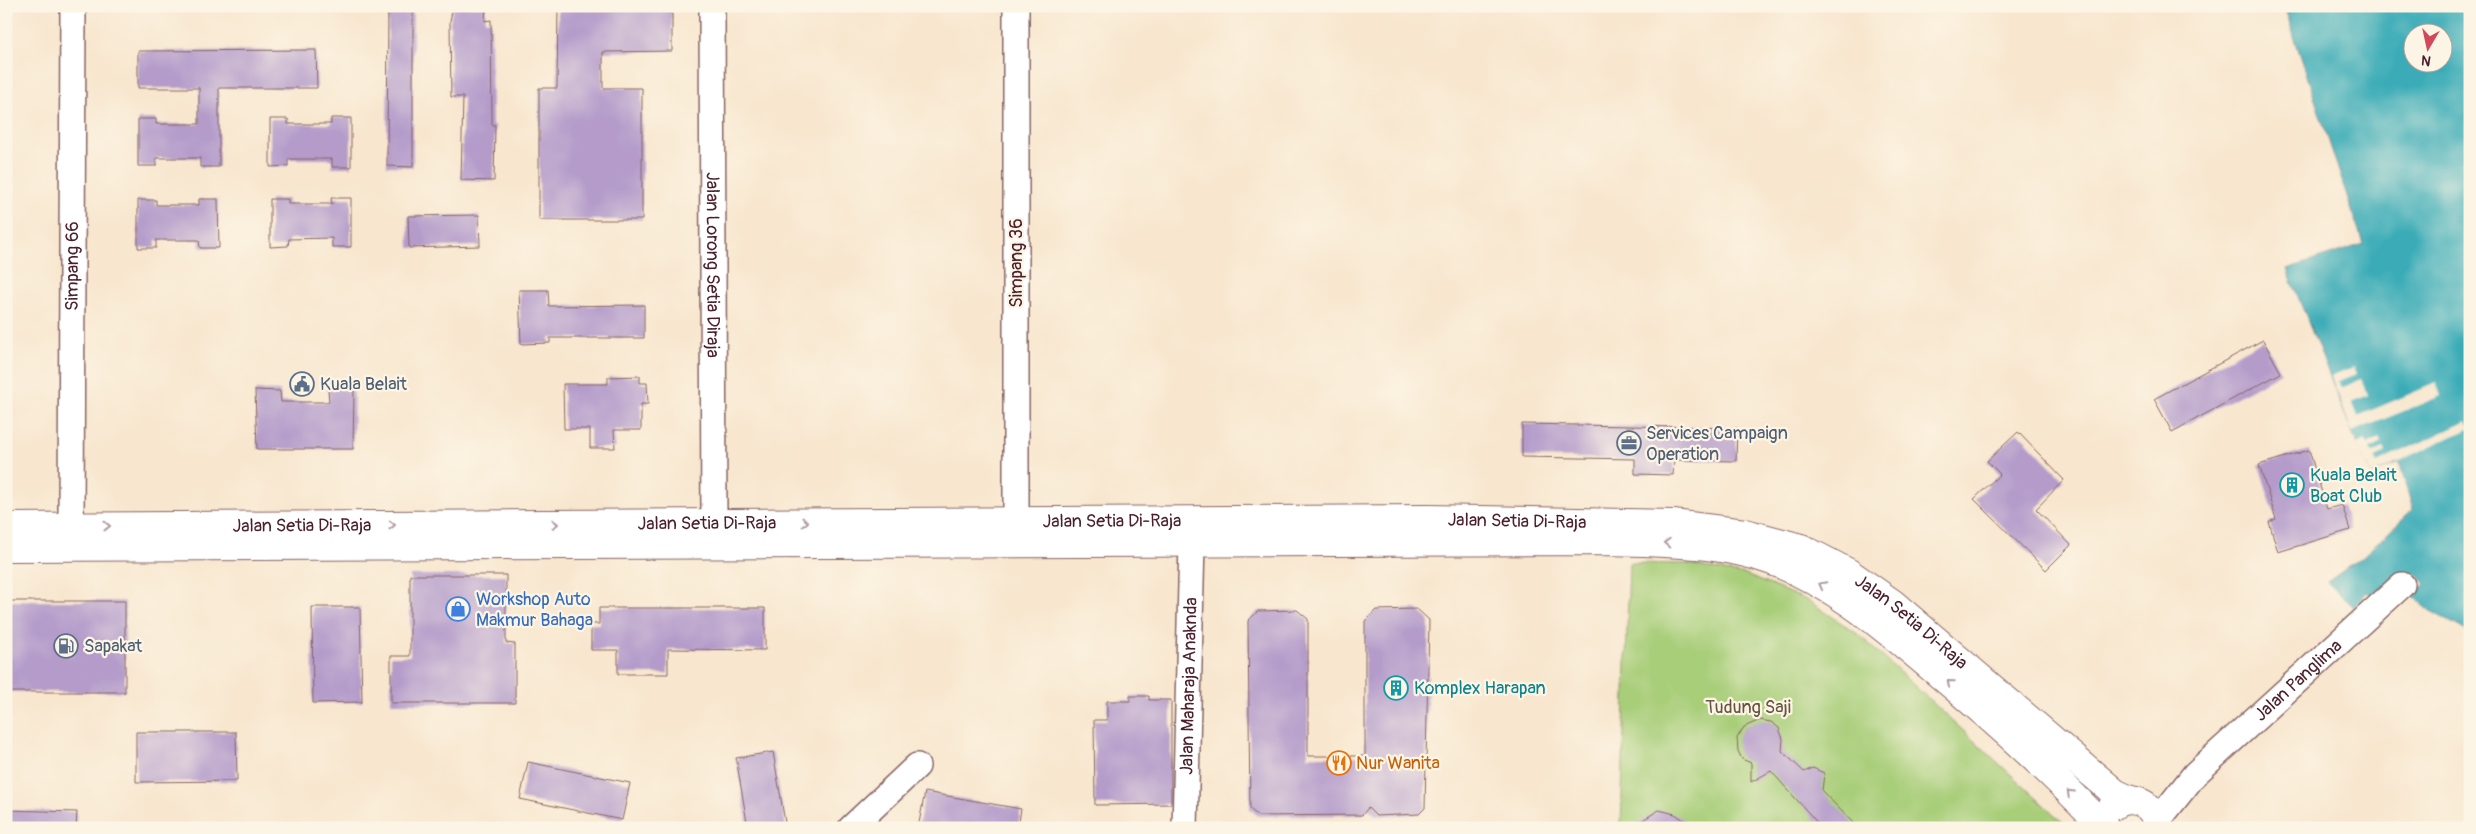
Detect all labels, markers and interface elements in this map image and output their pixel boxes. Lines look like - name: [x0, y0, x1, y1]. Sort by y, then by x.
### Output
- north arrow: [2404, 22, 2454, 72]
- text: N: [2420, 51, 2432, 69]
- street label: Jalan Lorong Setia Diraja: [701, 172, 725, 358]
- street label: Simpang 36: [1005, 218, 1028, 308]
- street label: Simpang 66: [60, 221, 84, 311]
- public building icon: Kuala Belait: [289, 371, 315, 397]
- place label: Kuala Belait: [320, 373, 408, 396]
- place label: Services Campaign Operation: [1646, 422, 1788, 466]
- office icon: Services Campaign Operation: [1616, 430, 1642, 456]
- place label: Kuala Belait Boat Club: [2310, 464, 2398, 508]
- building icon: Kuala Belait Boat Club: [2279, 472, 2305, 498]
- street label: Jalan Setia Di-Raja: [1447, 508, 1587, 534]
- street label: Jalan Setia Di-Raja: [1042, 509, 1181, 533]
- street label: Jalan Setia Di-Raja: [637, 511, 777, 535]
- street label: Jalan Setia Di-Raja: [232, 513, 372, 537]
- one-way arrow: [802, 517, 809, 527]
- one-way arrow: [389, 519, 397, 530]
- one-way arrow: [552, 519, 559, 529]
- one-way arrow: [104, 521, 112, 531]
- one-way arrow: [1662, 537, 1670, 548]
- street label: Jalan Setia Di-Raja: [1850, 569, 1973, 674]
- one-way arrow: [1818, 581, 1827, 591]
- place label: Workshop Auto Makmur Bahaga: [476, 588, 593, 632]
- shop icon: Workshop Auto Makmur Bahaga: [445, 596, 471, 622]
- street label: Jalan Maharaja Anaknda: [1175, 597, 1202, 775]
- fuel station icon: Sapakat: [53, 633, 79, 659]
- street label: Jalan Panglima: [2249, 634, 2347, 726]
- place label: Sapakat: [84, 635, 143, 658]
- building icon: Komplex Harapan: [1383, 675, 1409, 701]
- place label: Komplex Harapan: [1414, 677, 1546, 700]
- one-way arrow: [1947, 680, 1956, 689]
- park label: Tudung Saji: [1705, 696, 1791, 719]
- restaurant icon: Nur Wanita: [1326, 750, 1352, 776]
- place label: Nur Wanita: [1356, 752, 1440, 775]
- one-way arrow: [2067, 790, 2076, 799]

